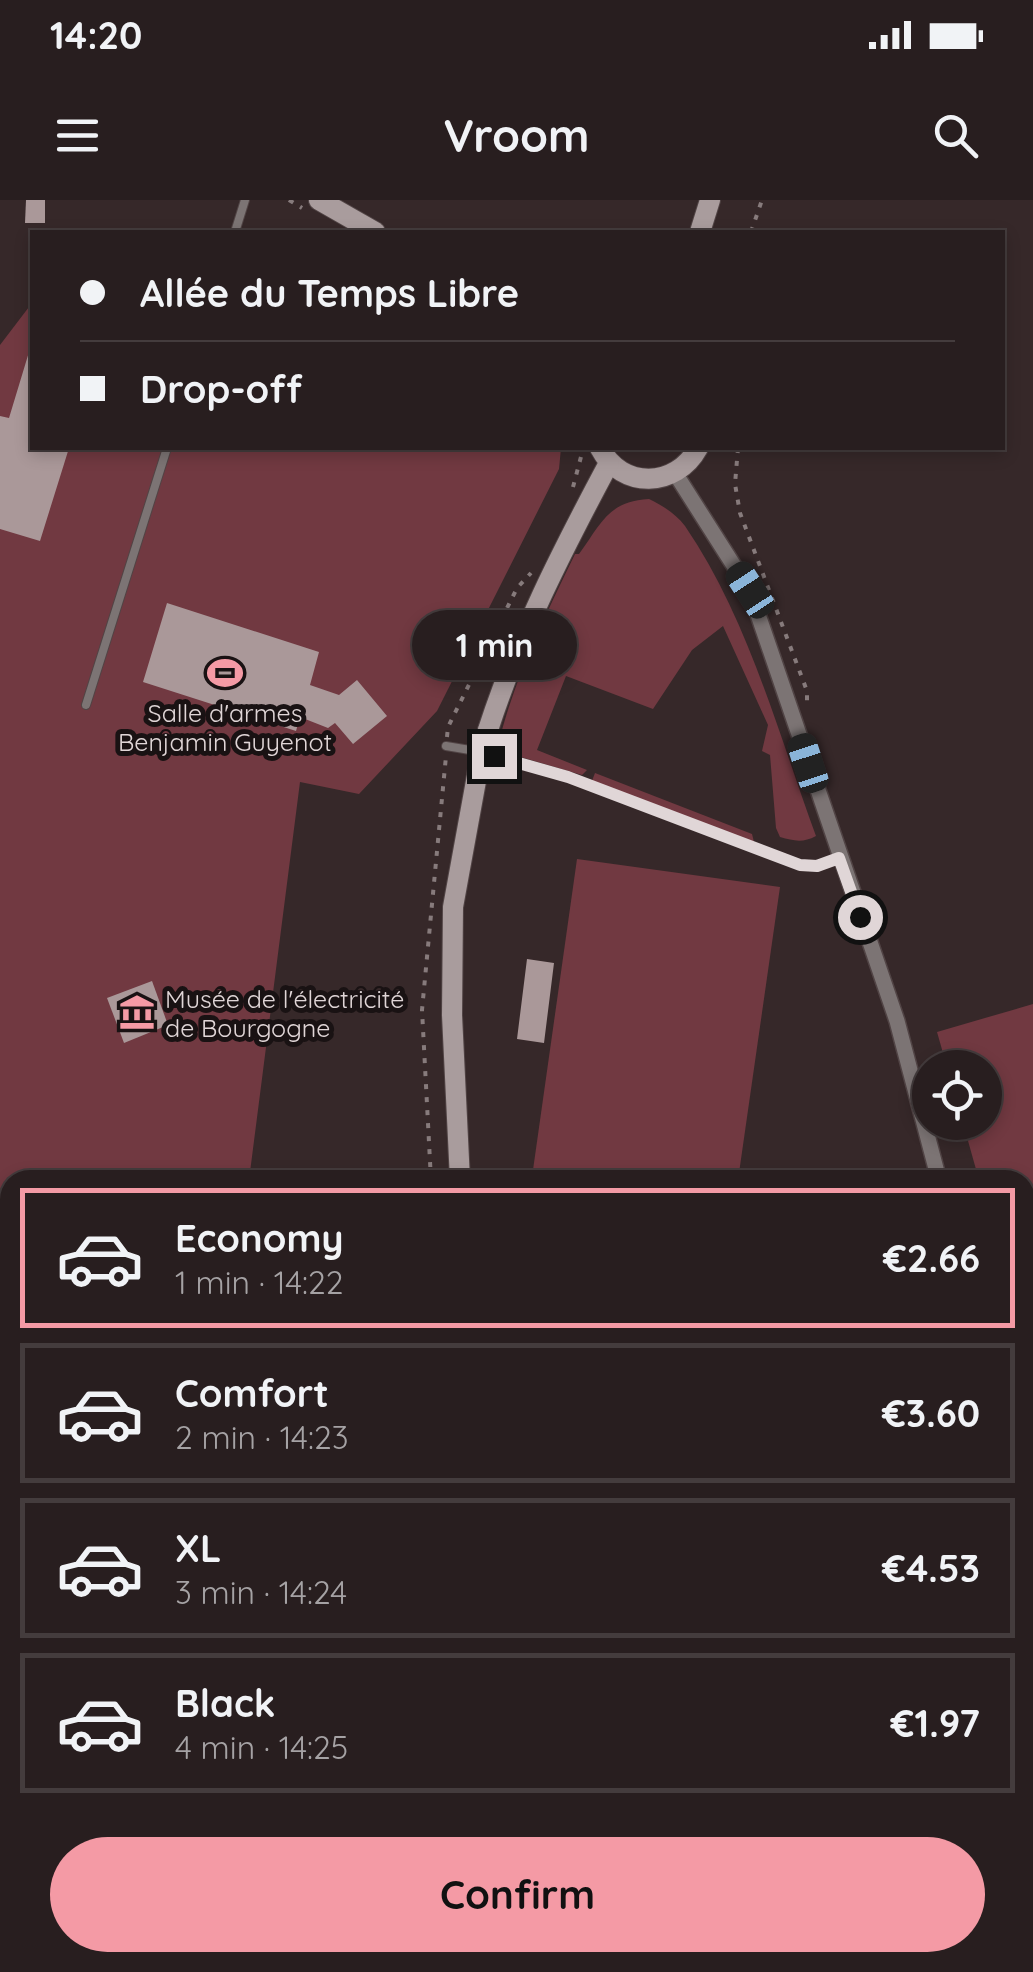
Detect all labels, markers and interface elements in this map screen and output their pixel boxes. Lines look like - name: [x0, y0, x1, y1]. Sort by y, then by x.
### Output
- text: 14:20: [50, 11, 142, 59]
- text: Vroom: [443, 107, 590, 163]
- icon: menu: [50, 108, 105, 163]
- icon: search: [928, 108, 983, 163]
- text: Allée du Temps Libre: [140, 269, 519, 317]
- text: Drop-off: [140, 365, 302, 413]
- car: [721, 557, 779, 623]
- callout: 1 min: [412, 611, 576, 681]
- text: 1 min: [456, 625, 533, 665]
- sports icon: Salle d'armes Benjamin Guyenot: [206, 654, 244, 692]
- place label: Salle d'armes Benjamin Guyenot: [118, 697, 332, 757]
- car: [784, 730, 832, 796]
- route end: [472, 734, 517, 779]
- route start: [838, 895, 883, 940]
- place label: Musée de l'électricité de Bourgogne: [165, 983, 404, 1043]
- museum icon: Musée de l'électricité de Bourgogne: [118, 993, 156, 1031]
- map controls: [912, 1050, 1002, 1140]
- button: locate: [912, 1050, 1002, 1140]
- icon: car: [55, 1213, 145, 1303]
- text: Economy: [175, 1214, 344, 1262]
- text: €2.66: [883, 1234, 980, 1282]
- text: 1 min · 14:22: [175, 1262, 343, 1302]
- icon: car: [55, 1368, 145, 1458]
- text: Comfort: [175, 1369, 329, 1417]
- text: €3.60: [882, 1389, 980, 1437]
- text: 2 min · 14:23: [175, 1417, 348, 1457]
- icon: car: [55, 1523, 145, 1613]
- text: XL: [175, 1524, 221, 1572]
- text: €4.53: [882, 1544, 980, 1592]
- text: 3 min · 14:24: [175, 1572, 347, 1612]
- icon: car: [55, 1678, 145, 1768]
- text: Black: [175, 1679, 275, 1727]
- text: €1.97: [891, 1699, 980, 1747]
- text: 4 min · 14:25: [175, 1727, 348, 1767]
- button: Confirm: [50, 1837, 985, 1952]

